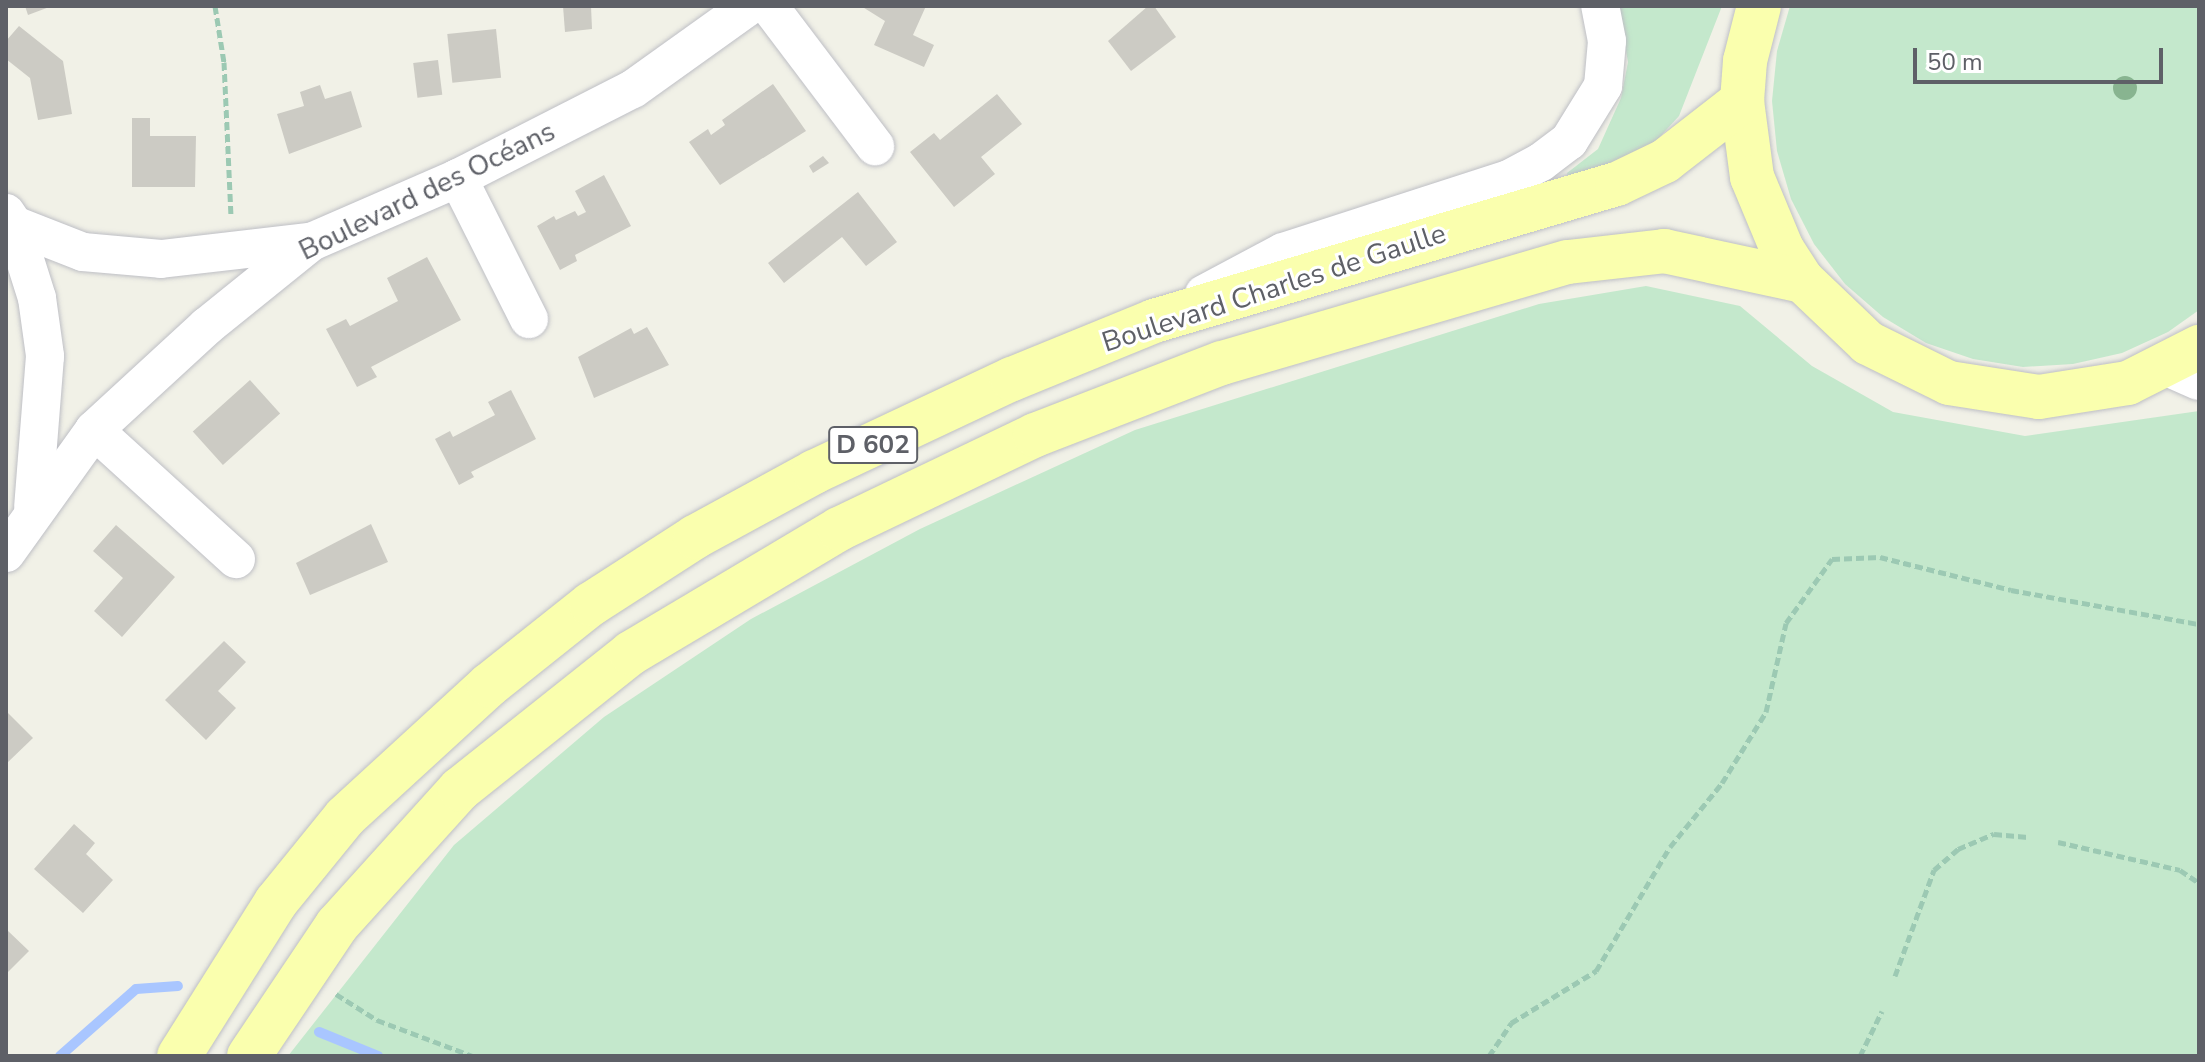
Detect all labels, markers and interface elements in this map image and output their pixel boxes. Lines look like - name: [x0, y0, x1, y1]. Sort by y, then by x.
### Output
- scale bar: [1917, 32, 2167, 82]
- text: 50 m: [1927, 46, 1983, 78]
- street label: Boulevard des Océans: [294, 114, 560, 268]
- street label: Boulevard Charles de Gaulle: [1098, 216, 1450, 360]
- road number: D 602: [827, 423, 919, 467]

